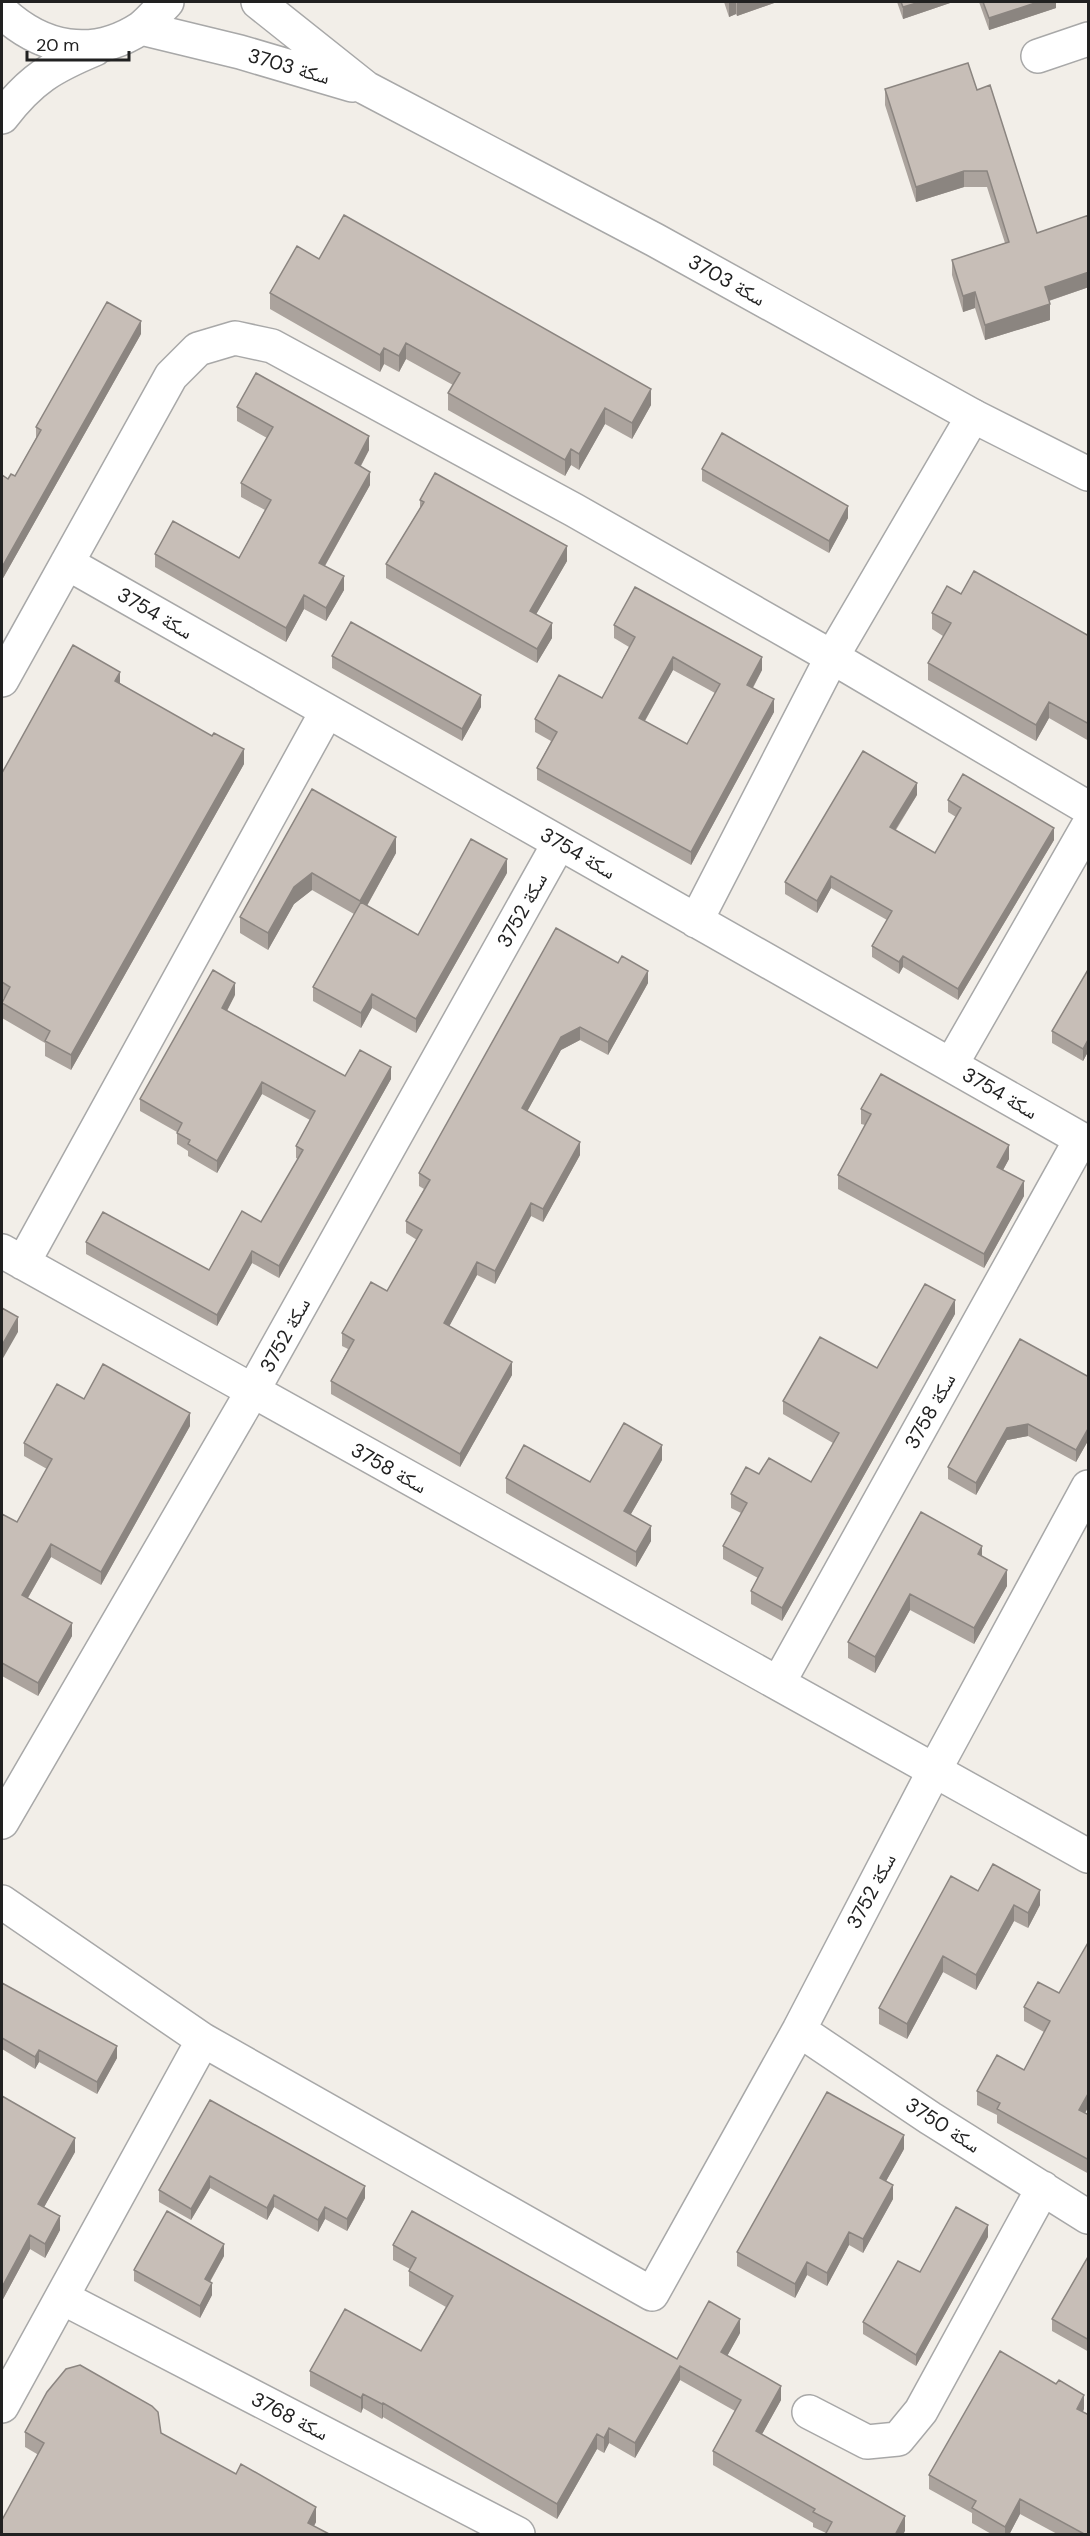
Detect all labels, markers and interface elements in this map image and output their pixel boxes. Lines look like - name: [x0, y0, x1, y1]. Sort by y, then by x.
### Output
- scale bar: [27, 24, 129, 62]
- text: 20 m: [36, 33, 79, 57]
- street label: سكة 3703: [245, 42, 333, 90]
- street label: سكة 3703: [684, 248, 770, 312]
- street label: سكة 3754: [113, 581, 197, 645]
- street label: سكة 3754: [536, 821, 620, 885]
- street label: سكة 3752: [491, 868, 553, 952]
- street label: سكة 3754: [958, 1061, 1042, 1125]
- street label: سكة 3752: [254, 1293, 316, 1377]
- street label: سكة 3758: [899, 1369, 961, 1453]
- street label: سكة 3758: [347, 1437, 431, 1499]
- street label: سكة 3752: [840, 1849, 902, 1933]
- street label: سكة 3750: [901, 2091, 985, 2159]
- street label: سكة 3768: [247, 2386, 333, 2446]

